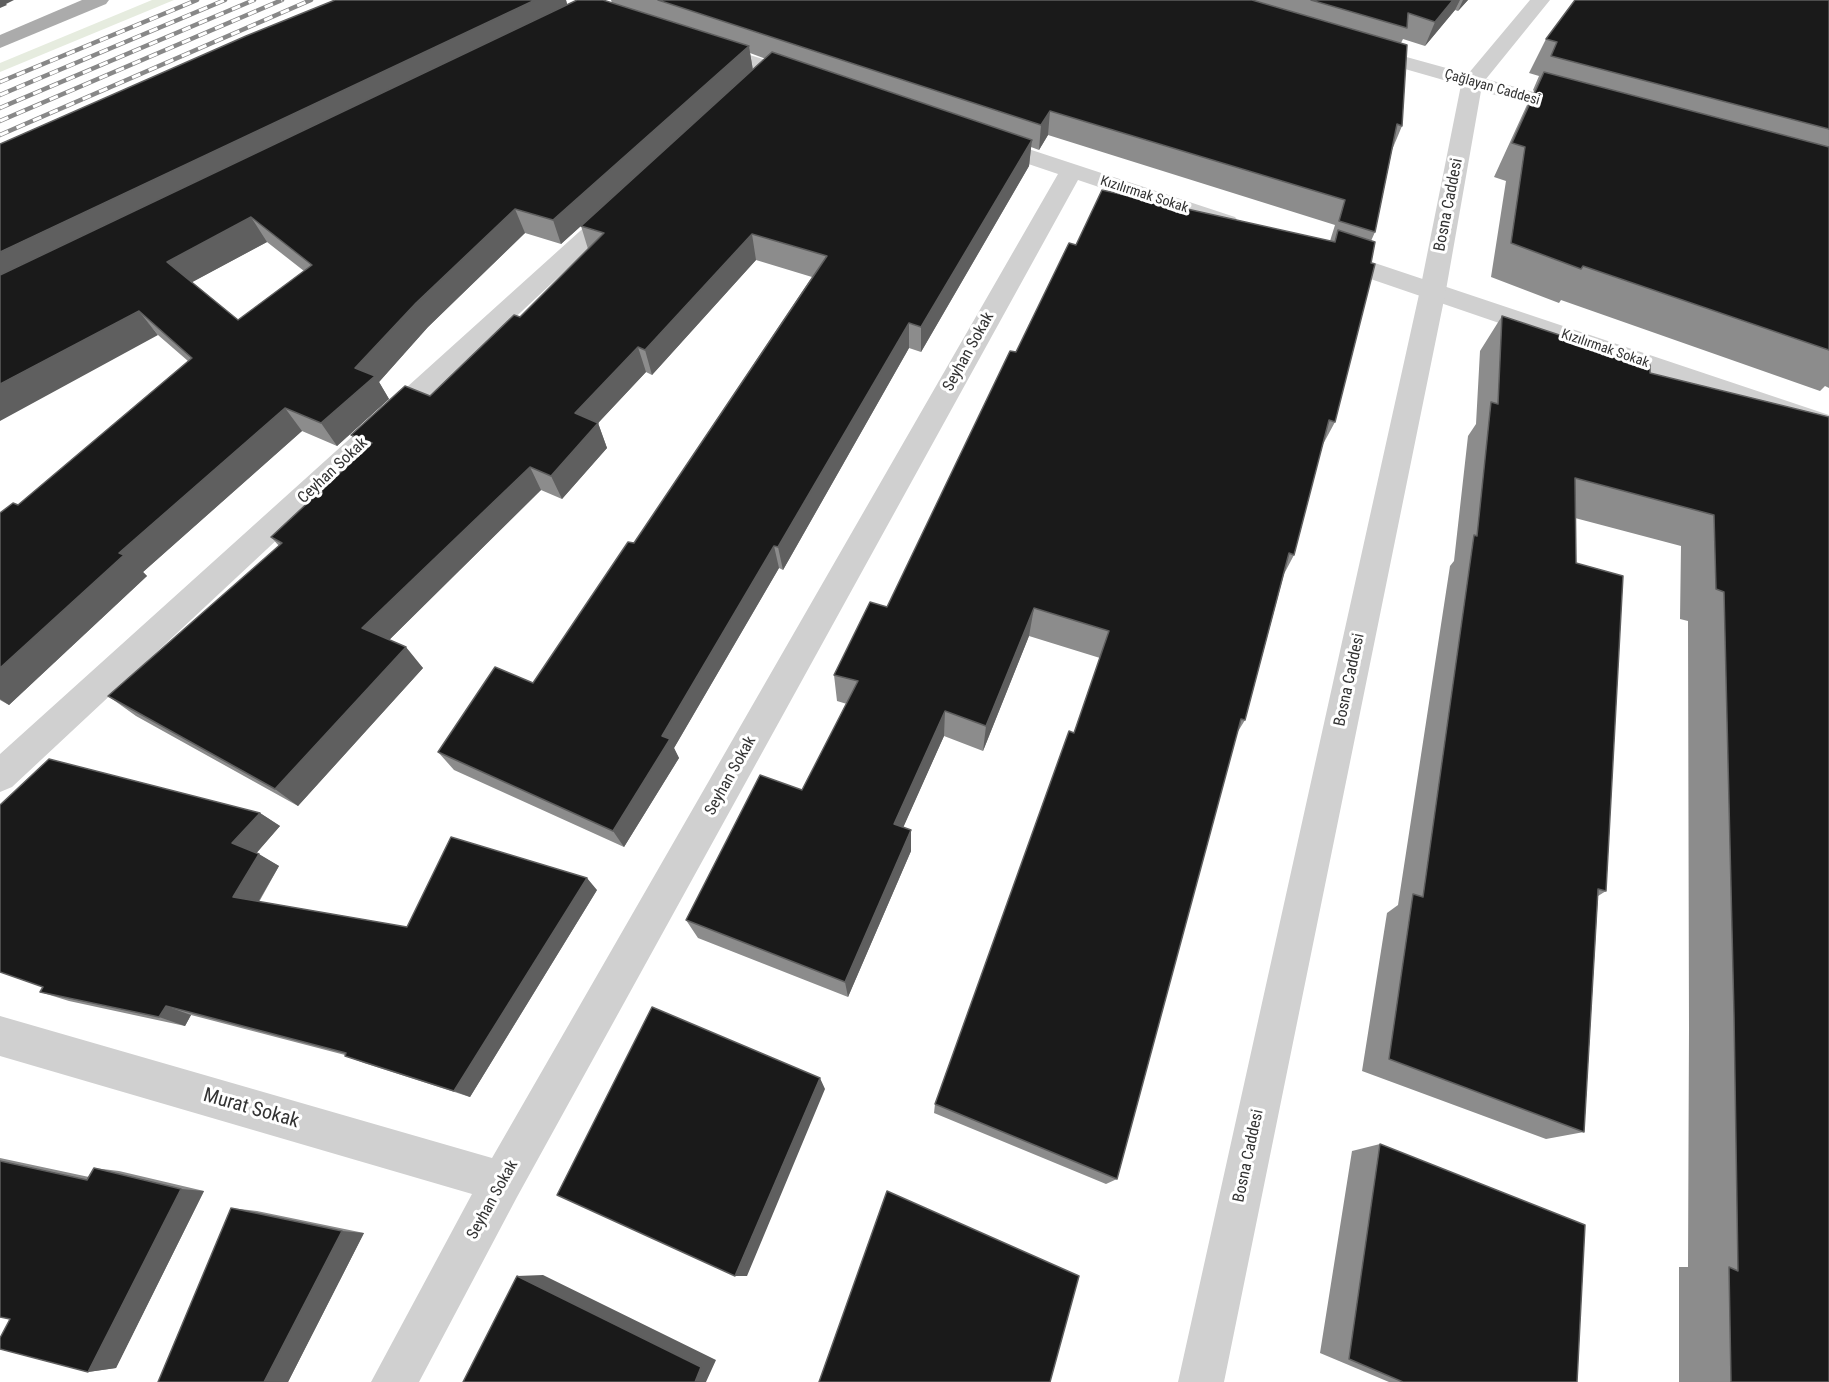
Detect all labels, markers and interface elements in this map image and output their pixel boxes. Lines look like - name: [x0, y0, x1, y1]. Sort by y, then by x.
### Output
- street label: Çağlayan Caddesi: [1442, 66, 1542, 110]
- street label: Bosna Caddesi: [1431, 157, 1467, 253]
- street label: Kızılırmak Sokak: [1098, 173, 1190, 217]
- street label: Seyhan Sokak: [939, 309, 999, 395]
- street label: Kızılırmak Sokak: [1559, 326, 1651, 372]
- street label: Ceyhan Sokak: [294, 434, 372, 508]
- street label: Bosna Caddesi: [1331, 632, 1369, 728]
- street label: Seyhan Sokak: [701, 733, 761, 819]
- street label: Murat Sokak: [200, 1084, 302, 1134]
- street label: Bosna Caddesi: [1230, 1108, 1268, 1204]
- street label: Seyhan Sokak: [463, 1157, 523, 1243]

